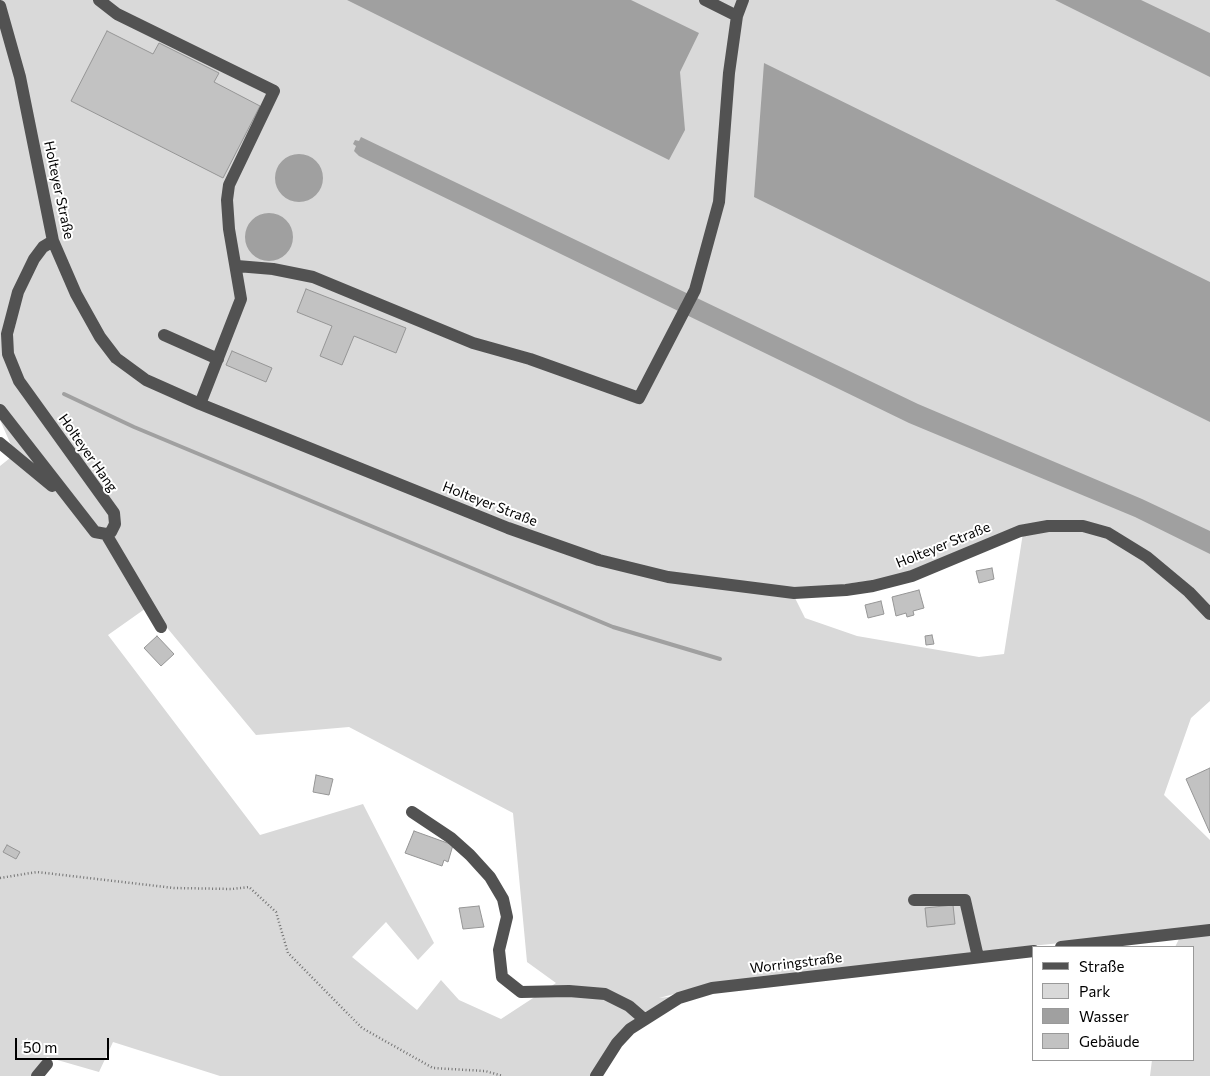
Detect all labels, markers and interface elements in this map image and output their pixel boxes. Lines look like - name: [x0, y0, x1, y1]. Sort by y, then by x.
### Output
- street label: Holteyer Straße: [40, 139, 78, 241]
- street label: Holteyer Hang: [55, 411, 121, 495]
- street label: Holteyer Straße: [440, 478, 540, 530]
- street label: Holteyer Straße: [893, 518, 993, 572]
- legend: [1032, 946, 1195, 1061]
- street label: Worringstraße: [749, 949, 843, 977]
- text: Straße: [1079, 957, 1125, 975]
- text: Park: [1079, 982, 1110, 1000]
- text: Wasser: [1079, 1007, 1129, 1025]
- scale bar: [18, 1028, 111, 1060]
- text: Gebäude: [1079, 1032, 1140, 1050]
- text: 50 m: [23, 1038, 57, 1056]

